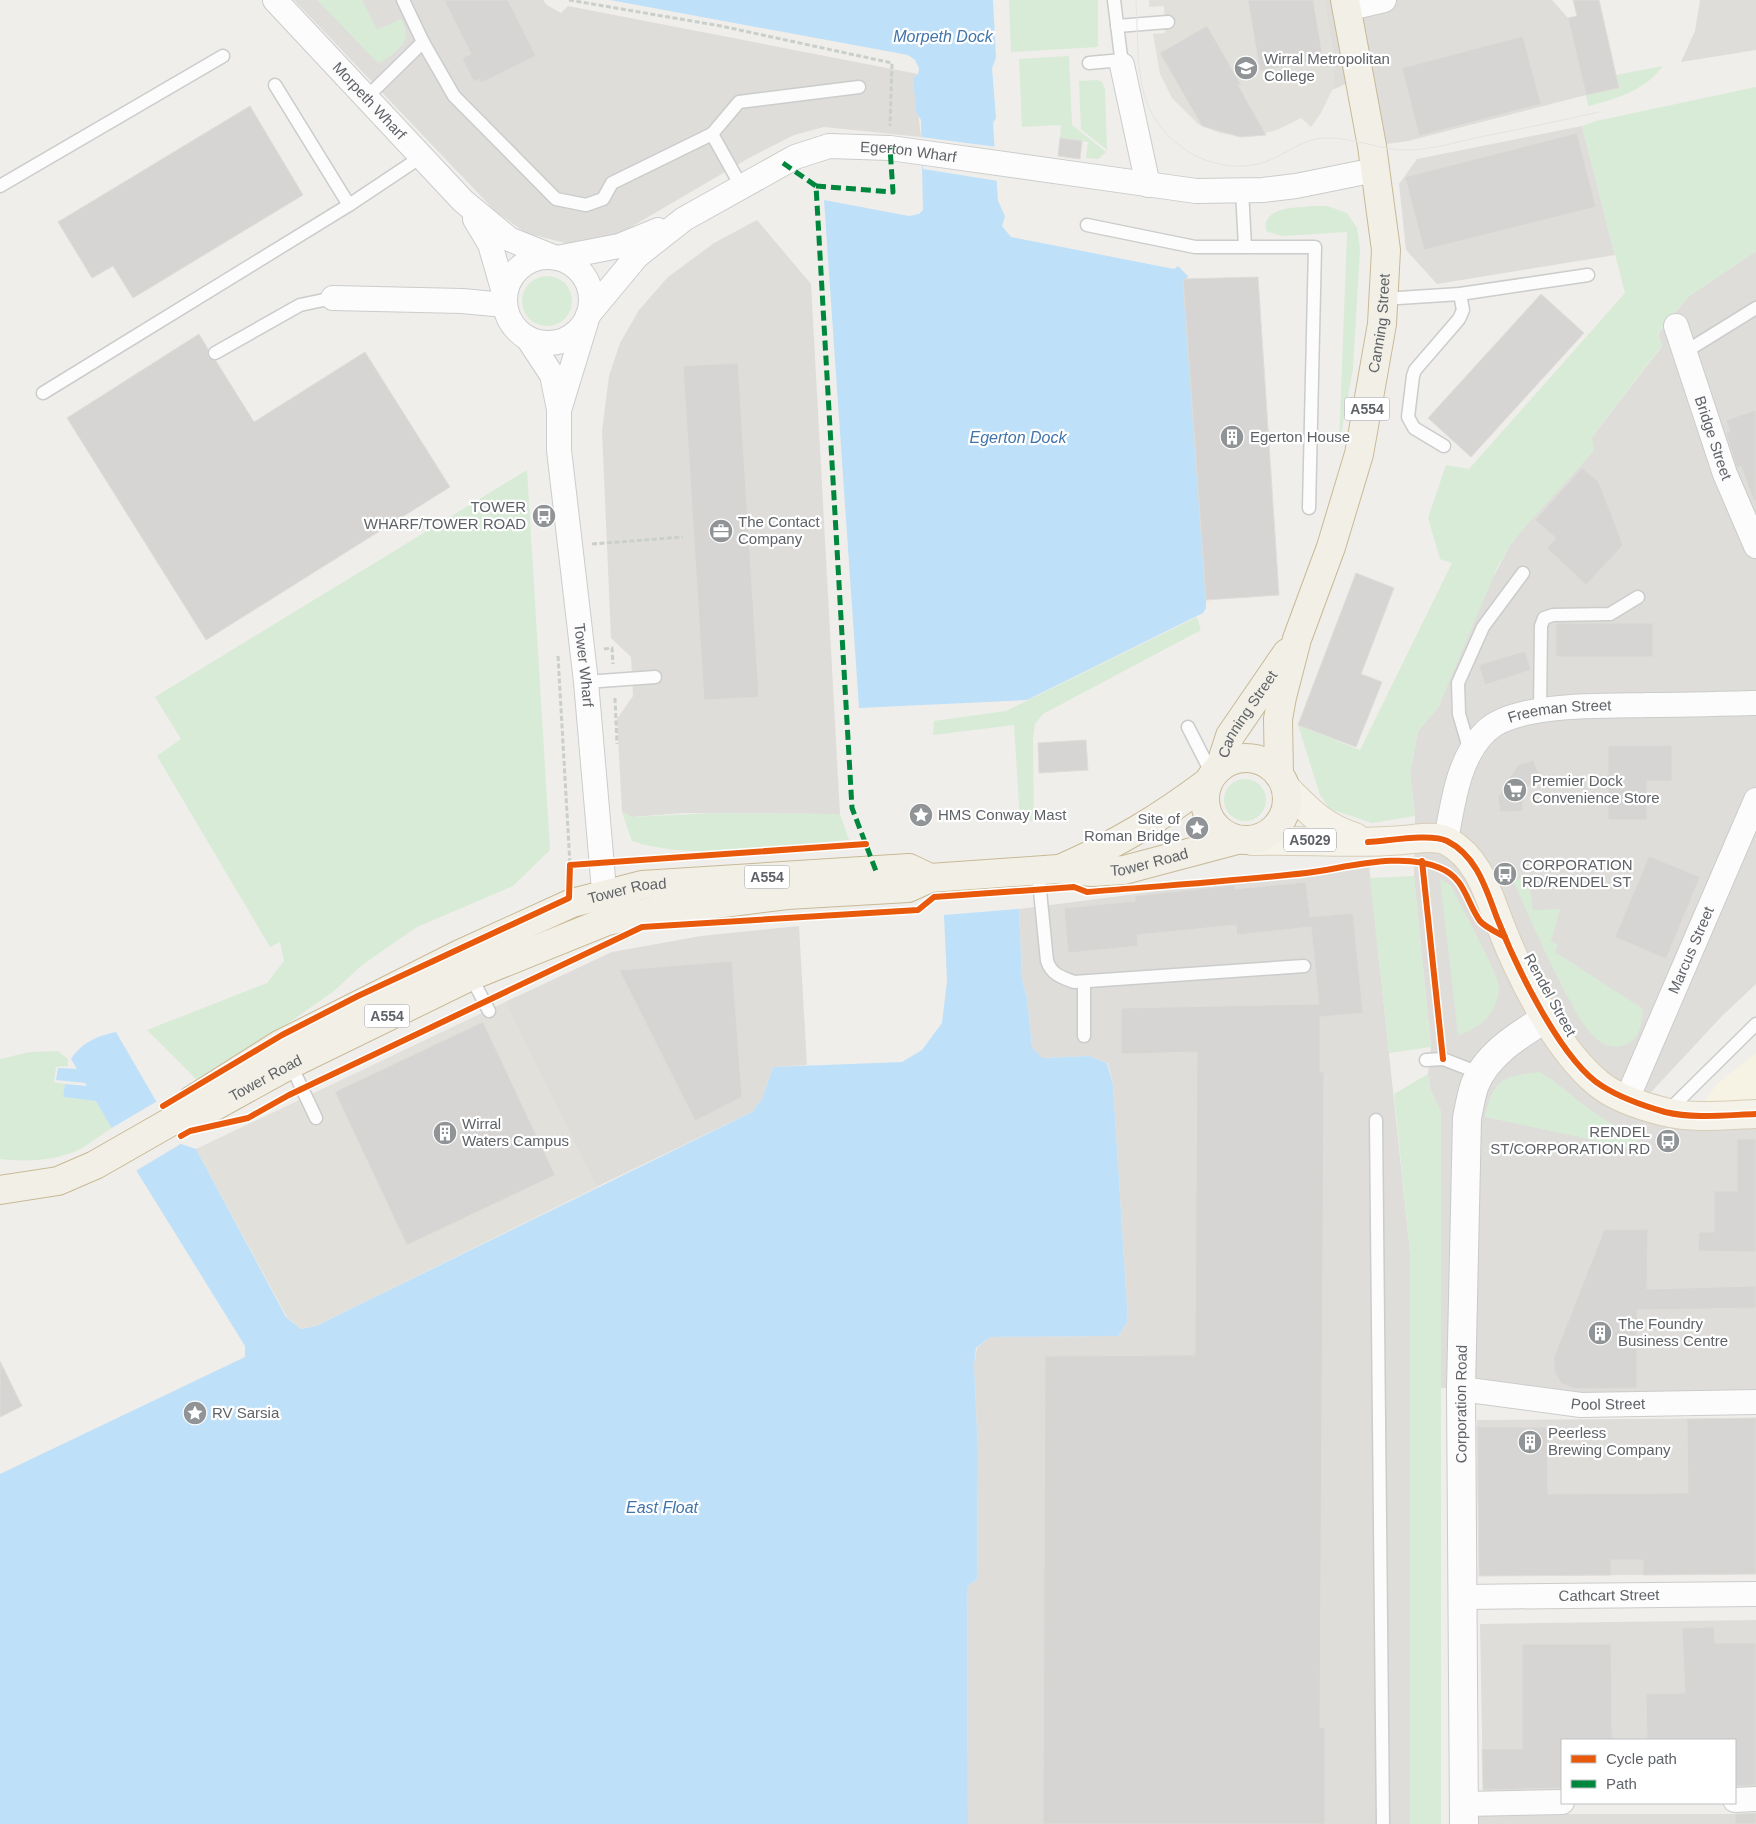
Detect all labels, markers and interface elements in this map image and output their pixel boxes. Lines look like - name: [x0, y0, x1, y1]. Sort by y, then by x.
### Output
- water label: Morpeth Dock: [893, 28, 994, 45]
- place label: Wirral Metropolitan College: [1264, 50, 1390, 84]
- school or university icon: Wirral Metropolitan College: [1233, 55, 1259, 81]
- street label: Morpeth Wharf: [330, 58, 410, 143]
- street label: Egerton Wharf: [860, 138, 958, 165]
- street label: Canning Street: [1365, 272, 1393, 374]
- street label: Bridge Street: [1692, 394, 1736, 483]
- road number: A554: [1344, 398, 1390, 420]
- building icon: Egerton House: [1219, 424, 1245, 450]
- place label: Egerton House: [1250, 428, 1350, 445]
- water label: Egerton Dock: [970, 429, 1067, 446]
- place label: TOWER WHARF/TOWER ROAD: [364, 498, 526, 532]
- bus stop icon: TOWER WHARF/TOWER ROAD: [531, 503, 557, 529]
- place label: The Contact Company: [738, 513, 821, 547]
- office icon: The Contact Company: [708, 518, 734, 544]
- street label: Tower Wharf: [571, 622, 597, 708]
- street label: Canning Street: [1214, 666, 1281, 760]
- street label: Freeman Street: [1505, 696, 1612, 726]
- place label: Premier Dock Convenience Store: [1532, 772, 1660, 806]
- supermarket icon: Premier Dock Convenience Store: [1502, 777, 1528, 803]
- place icon: HMS Conway Mast: [908, 802, 934, 828]
- place label: HMS Conway Mast: [938, 806, 1067, 823]
- place label: Site of Roman Bridge: [1084, 810, 1181, 844]
- place icon: Site of Roman Bridge: [1184, 815, 1210, 841]
- road number: A5029: [1284, 828, 1336, 852]
- street label: Tower Road: [1110, 844, 1190, 879]
- place label: CORPORATION RD/RENDEL ST: [1522, 856, 1633, 890]
- bus stop icon: CORPORATION RD/RENDEL ST: [1492, 861, 1518, 887]
- road number: A554: [744, 866, 790, 889]
- street label: Tower Road: [586, 874, 667, 907]
- street label: Marcus Street: [1664, 903, 1717, 996]
- street label: Rendel Street: [1521, 951, 1581, 1040]
- road number: A554: [364, 1004, 410, 1028]
- street label: Tower Road: [226, 1051, 304, 1104]
- place label: Wirral Waters Campus: [462, 1115, 569, 1149]
- building icon: Wirral Waters Campus: [432, 1120, 458, 1146]
- place label: RENDEL ST/CORPORATION RD: [1490, 1123, 1650, 1157]
- bus stop icon: RENDEL ST/CORPORATION RD: [1655, 1128, 1681, 1154]
- place label: The Foundry Business Centre: [1618, 1315, 1728, 1349]
- building icon: The Foundry Business Centre: [1587, 1320, 1613, 1346]
- street label: Corporation Road: [1452, 1345, 1470, 1463]
- street label: Pool Street: [1570, 1395, 1646, 1413]
- place icon: RV Sarsia: [182, 1400, 208, 1426]
- place label: RV Sarsia: [212, 1404, 280, 1421]
- place label: Peerless Brewing Company: [1548, 1424, 1671, 1458]
- building icon: Peerless Brewing Company: [1517, 1429, 1543, 1455]
- water label: East Float: [626, 1499, 699, 1516]
- street label: Cathcart Street: [1558, 1586, 1660, 1604]
- legend: [1561, 1739, 1736, 1804]
- text: Cycle path: [1606, 1750, 1677, 1767]
- text: Path: [1606, 1775, 1637, 1792]

